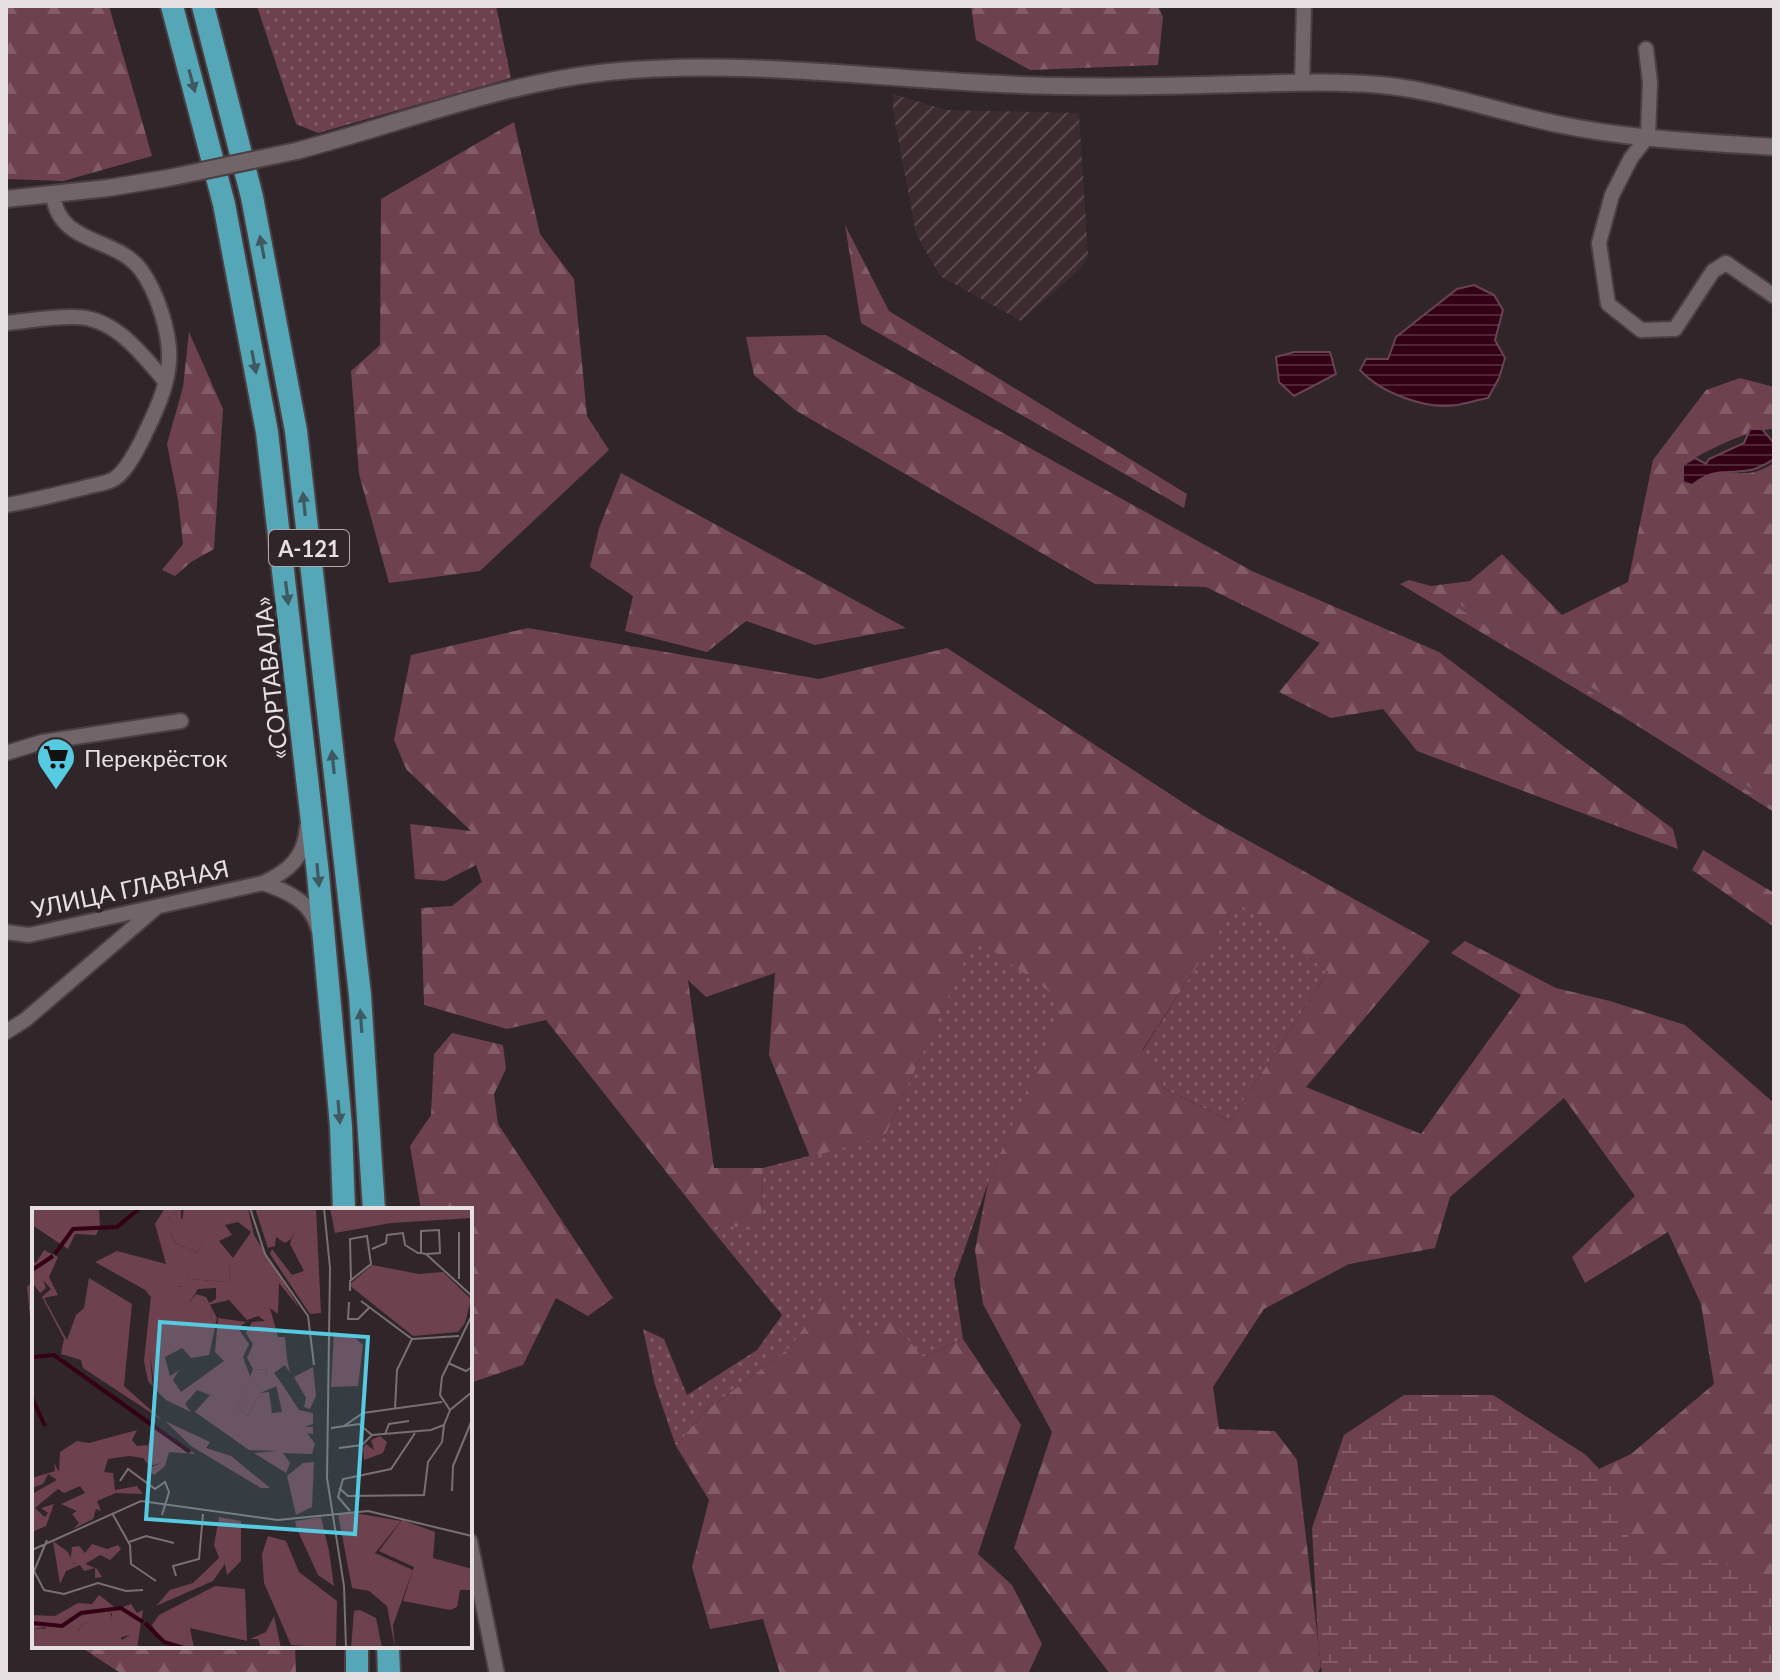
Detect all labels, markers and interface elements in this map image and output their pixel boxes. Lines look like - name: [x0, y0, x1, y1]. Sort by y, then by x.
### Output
- one-way arrow: [186, 69, 198, 94]
- one-way arrow: [255, 235, 267, 260]
- one-way arrow: [249, 350, 261, 375]
- one-way arrow: [298, 491, 311, 516]
- road number: А-121: [269, 530, 349, 566]
- one-way arrow: [281, 581, 294, 606]
- street label: «СОРТАВАЛА»: [247, 595, 293, 761]
- supermarket icon: Перекрёсток: [35, 736, 77, 791]
- place label: Перекрёсток: [84, 743, 228, 772]
- one-way arrow: [327, 749, 340, 774]
- street label: УЛИЦА ГЛАВНАЯ: [28, 853, 232, 923]
- one-way arrow: [312, 862, 325, 887]
- one-way arrow: [354, 1008, 367, 1033]
- one-way arrow: [333, 1100, 346, 1125]
- inset map: [32, 1208, 472, 1648]

